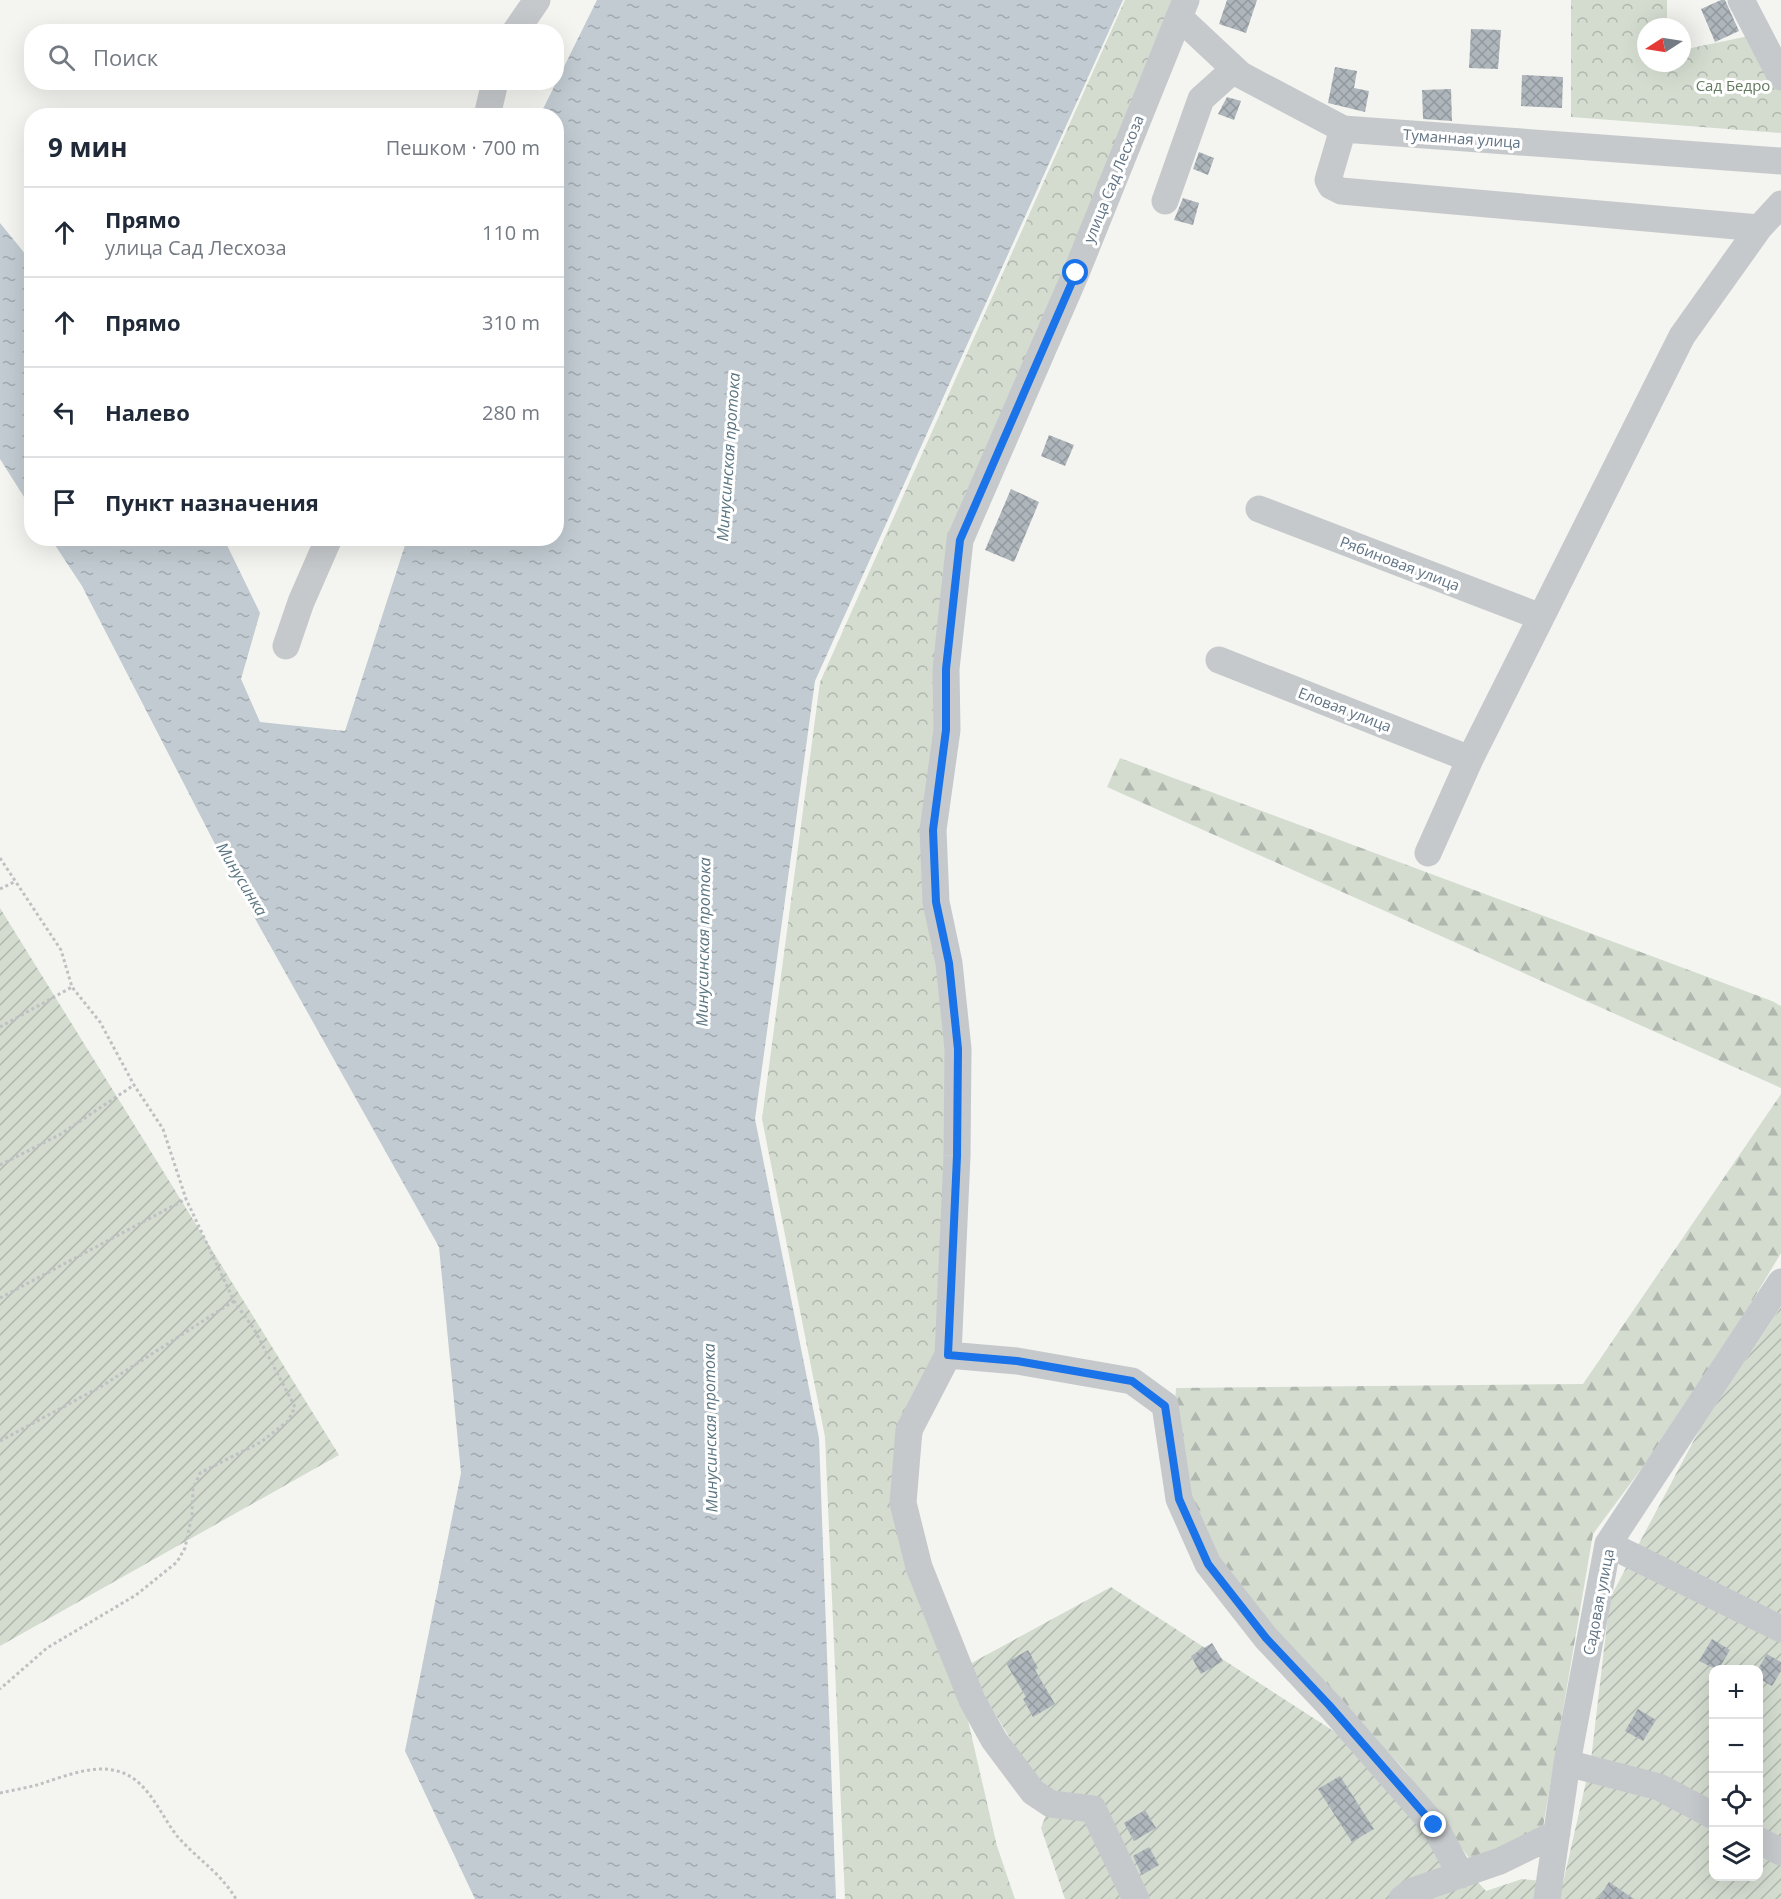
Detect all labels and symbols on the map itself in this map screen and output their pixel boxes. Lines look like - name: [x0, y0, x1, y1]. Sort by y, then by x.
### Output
- north arrow: [1637, 18, 1691, 72]
- park label: Сад Бедро: [1696, 75, 1770, 95]
- street label: улица Сад Лесхоза: [1078, 112, 1148, 246]
- street label: Туманная улица: [1402, 124, 1522, 152]
- route start: [1062, 259, 1088, 285]
- water label: Минусинская протока: [711, 372, 745, 542]
- street label: Рябиновая улица: [1337, 531, 1463, 595]
- street label: Еловая улица: [1295, 682, 1395, 736]
- water label: Минусинка: [211, 838, 273, 920]
- water label: Минусинская протока: [691, 857, 715, 1027]
- water label: Минусинская протока: [698, 1343, 722, 1513]
- street label: Садовая улица: [1578, 1547, 1618, 1657]
- route end: [1420, 1811, 1446, 1837]

